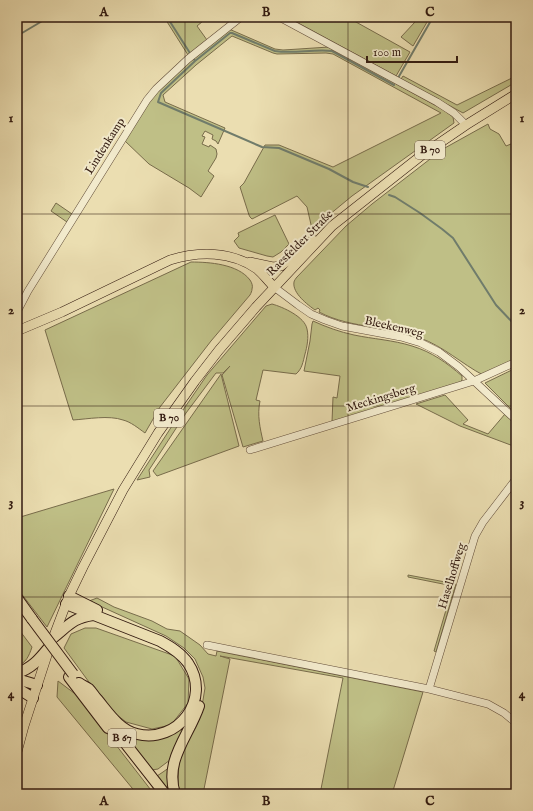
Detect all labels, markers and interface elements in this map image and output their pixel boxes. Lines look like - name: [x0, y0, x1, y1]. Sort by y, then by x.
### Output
- text: A: [99, 4, 110, 21]
- text: B: [262, 4, 271, 21]
- text: C: [425, 4, 435, 21]
- scale bar: [367, 38, 457, 64]
- text: 100 m: [373, 45, 401, 60]
- text: 1: [9, 110, 14, 127]
- text: 1: [520, 110, 525, 127]
- street label: Lindenkamp: [82, 115, 129, 178]
- road number: B 70: [415, 141, 445, 159]
- street label: Raesfelder Straße: [264, 206, 337, 279]
- text: 2: [8, 302, 14, 319]
- text: 2: [519, 302, 525, 319]
- street label: Bleekenweg: [363, 313, 425, 341]
- street label: Meckingsberg: [345, 380, 418, 416]
- road number: B 70: [154, 409, 184, 427]
- text: 3: [9, 494, 14, 511]
- text: 3: [520, 494, 525, 511]
- street label: Haselhoffweg: [435, 541, 469, 611]
- text: 4: [8, 686, 15, 703]
- text: 4: [519, 686, 526, 703]
- road number: B 67: [108, 729, 136, 747]
- text: A: [99, 793, 110, 810]
- text: B: [262, 793, 271, 810]
- text: C: [425, 793, 435, 810]

